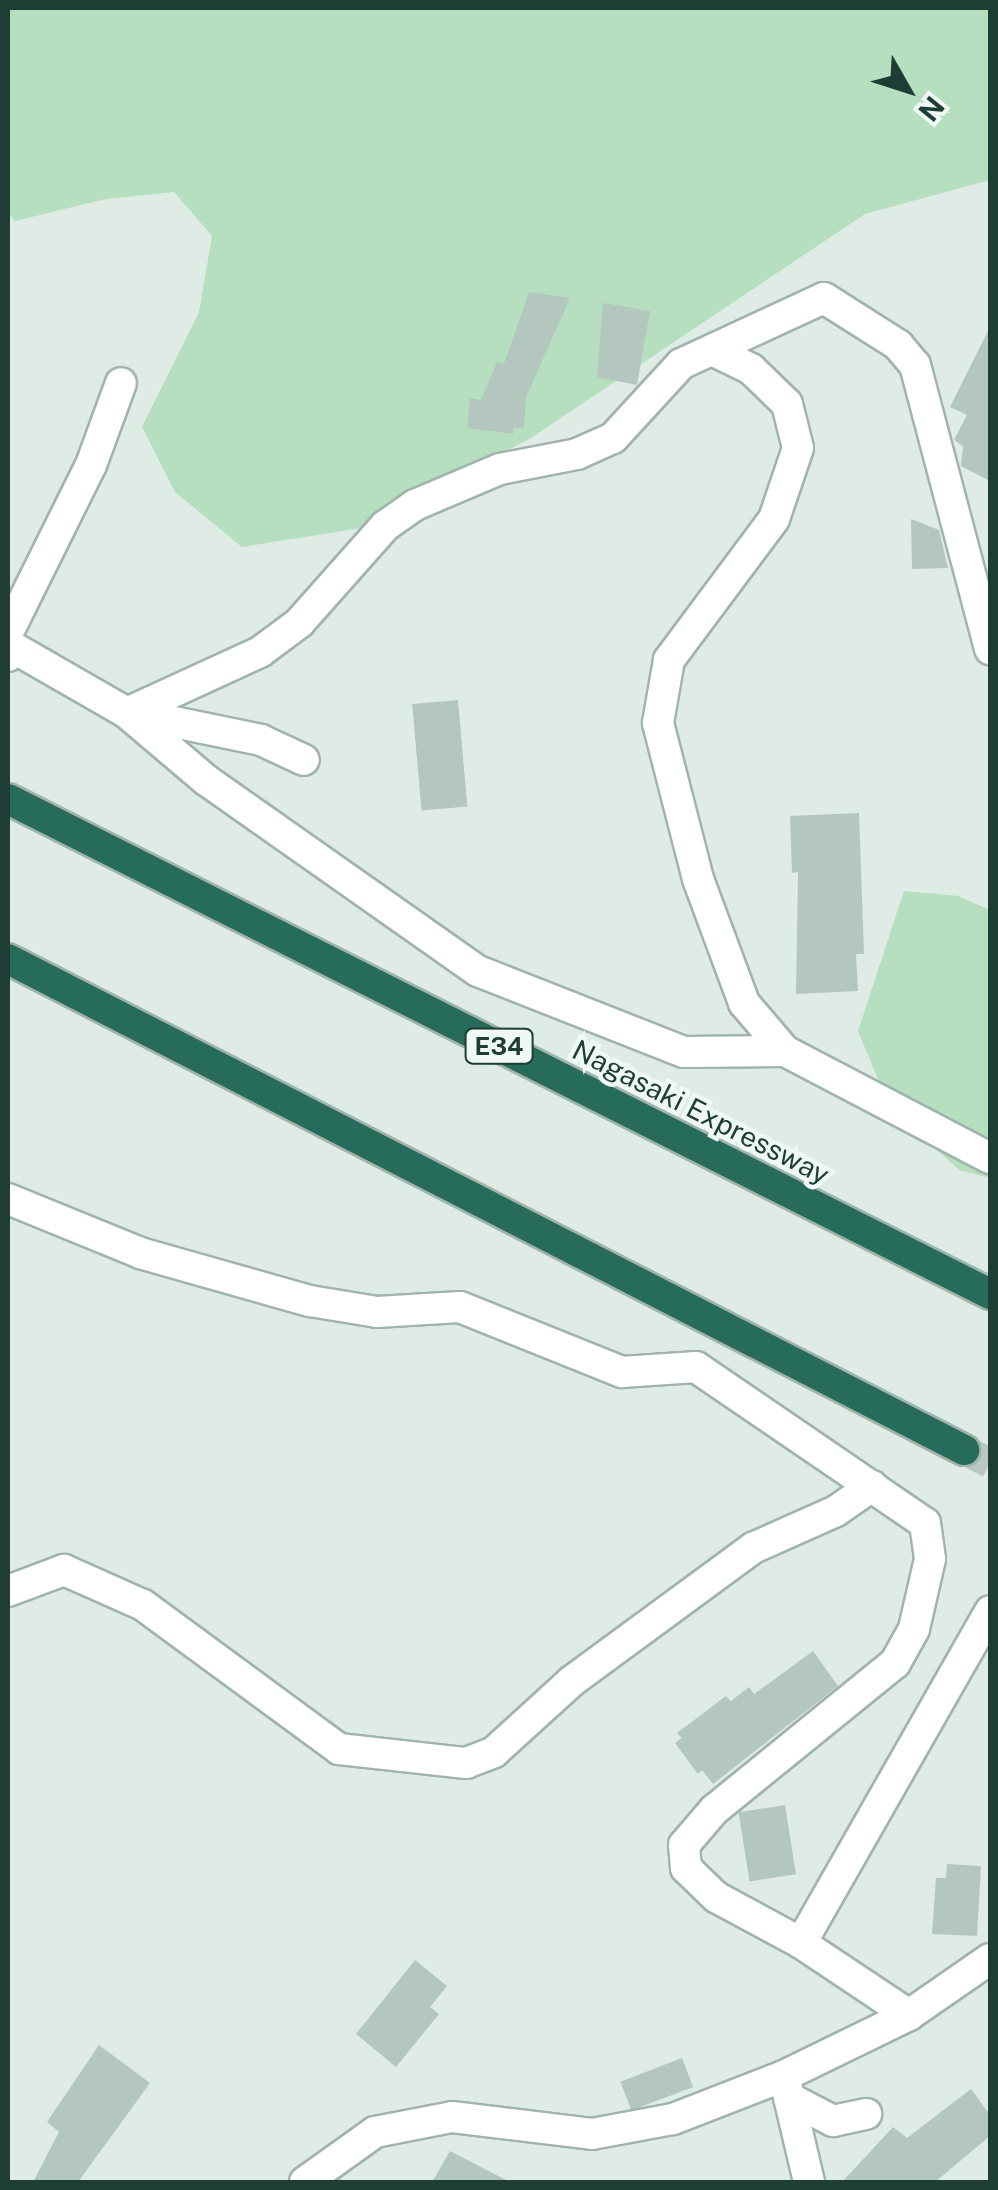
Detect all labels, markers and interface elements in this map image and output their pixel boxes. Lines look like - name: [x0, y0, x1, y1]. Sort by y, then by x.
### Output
- north arrow: [858, 40, 958, 140]
- text: N: [912, 90, 951, 128]
- road number: E34: [464, 1026, 534, 1066]
- street label: Nagasaki Expressway: [567, 1033, 835, 1191]

